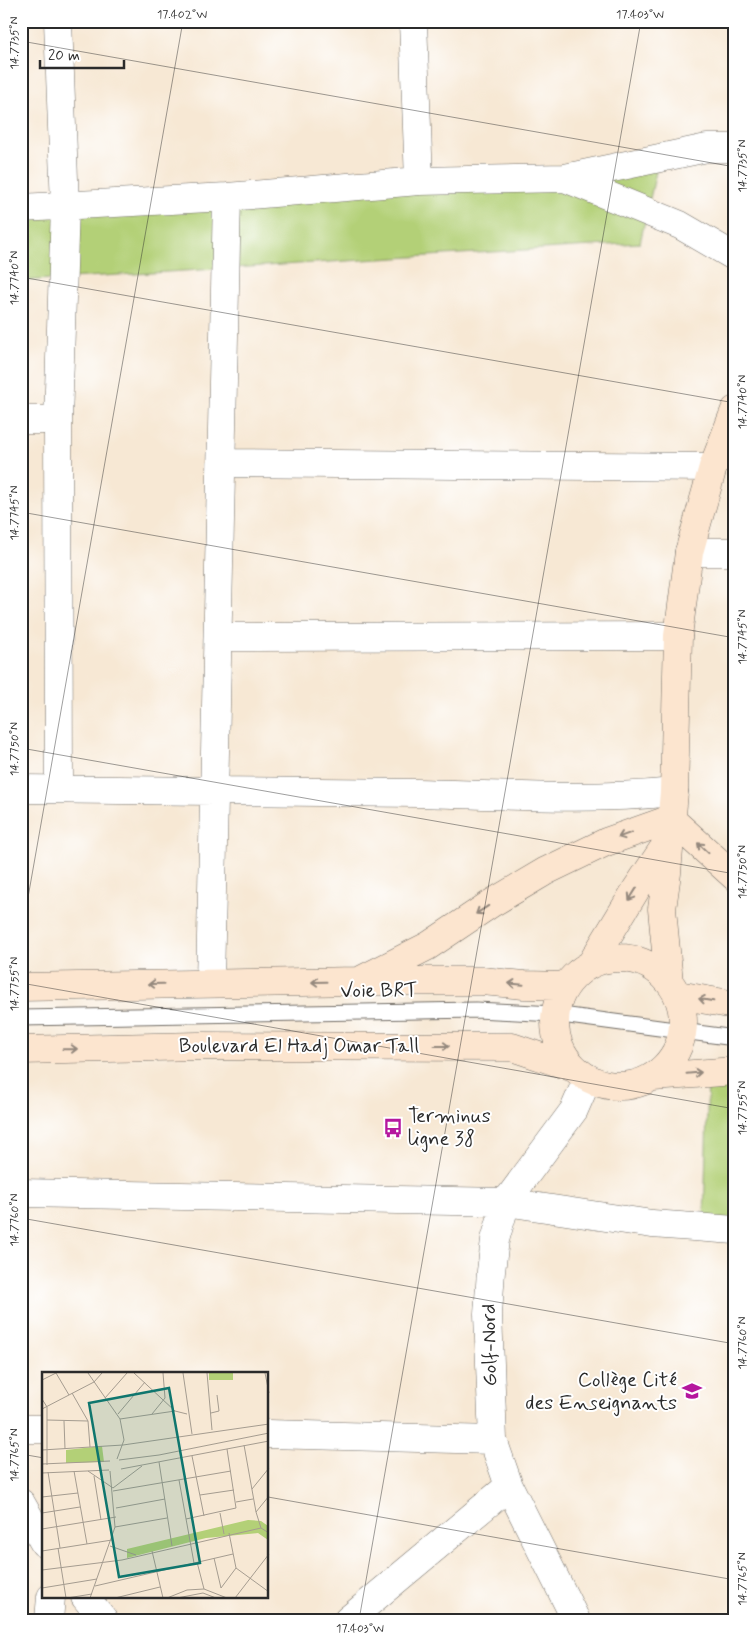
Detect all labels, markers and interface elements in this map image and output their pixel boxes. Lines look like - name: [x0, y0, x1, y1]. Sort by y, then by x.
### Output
- text: 17.402°W: [157, 7, 207, 23]
- text: 17.403°W: [616, 7, 664, 23]
- text: 14.7735°N: [7, 17, 23, 69]
- scale bar: [40, 38, 124, 70]
- text: 20 m: [48, 46, 80, 66]
- text: 14.7735°N: [735, 140, 751, 192]
- text: 14.7740°N: [7, 251, 23, 305]
- text: 14.7740°N: [735, 375, 751, 429]
- text: 14.7745°N: [7, 485, 23, 541]
- text: 14.7745°N: [735, 609, 751, 665]
- text: 14.7750°N: [7, 722, 23, 776]
- one-way arrow: [618, 831, 633, 840]
- one-way arrow: [697, 842, 709, 854]
- text: 14.7750°N: [735, 845, 751, 899]
- one-way arrow: [628, 887, 638, 901]
- one-way arrow: [475, 905, 489, 915]
- text: 14.7755°N: [7, 957, 23, 1011]
- one-way arrow: [311, 977, 327, 987]
- street label: Voie BRT: [340, 977, 418, 1005]
- one-way arrow: [148, 979, 164, 989]
- one-way arrow: [508, 980, 524, 989]
- one-way arrow: [699, 995, 715, 1005]
- street label: Boulevard El Hadj Omar Tall: [179, 1033, 419, 1060]
- one-way arrow: [434, 1041, 450, 1051]
- one-way arrow: [62, 1044, 78, 1053]
- one-way arrow: [685, 1069, 701, 1078]
- text: 14.7755°N: [735, 1081, 751, 1135]
- place label: Terminus ligne 38: [408, 1103, 491, 1153]
- bus stop icon: Terminus ligne 38: [382, 1117, 404, 1139]
- text: 14.7760°N: [7, 1193, 23, 1247]
- street label: Golf-Nord: [476, 1303, 504, 1387]
- text: 14.7760°N: [735, 1316, 751, 1370]
- place label: Collège Cité des Enseignants: [525, 1367, 677, 1417]
- inset map: [42, 1372, 269, 1598]
- school or university icon: Collège Cité des Enseignants: [681, 1380, 703, 1402]
- text: 14.7765°N: [7, 1428, 23, 1482]
- text: 14.7765°N: [735, 1552, 751, 1606]
- text: 17.403°W: [336, 1621, 384, 1637]

